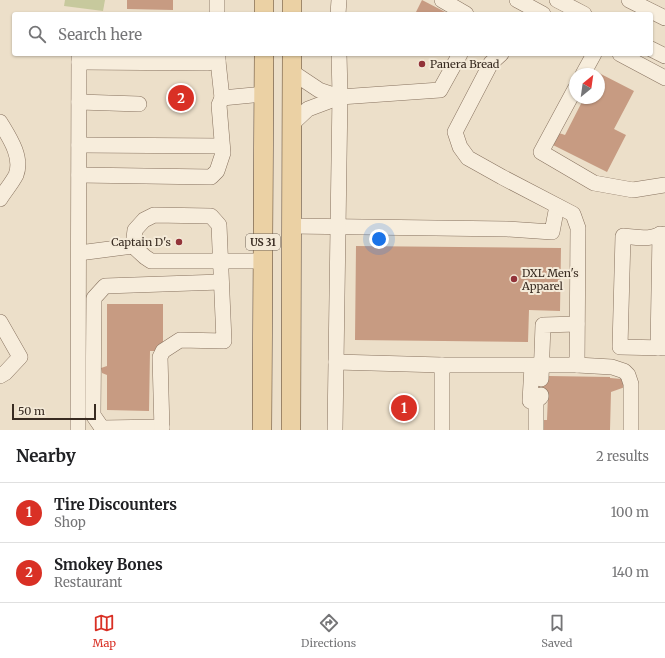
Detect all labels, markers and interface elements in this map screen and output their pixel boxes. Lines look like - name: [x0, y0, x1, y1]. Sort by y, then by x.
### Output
- search box: [12, 12, 653, 56]
- icon: search: [26, 23, 48, 45]
- text: Search here: [58, 25, 142, 44]
- place label: Panera Bread: [430, 57, 500, 71]
- marker: Panera Bread: [417, 59, 427, 69]
- north arrow: [569, 68, 605, 104]
- pin: 2: [168, 83, 194, 113]
- your location: [369, 229, 389, 249]
- road number: US 31: [246, 234, 280, 250]
- place label: Captain D's: [111, 235, 171, 249]
- marker: Captain D's: [174, 237, 184, 247]
- place label: DXL Men's Apparel: [521, 266, 579, 293]
- marker: DXL Men's Apparel: [509, 274, 519, 284]
- pin: 1: [391, 393, 417, 423]
- scale bar: [12, 402, 96, 421]
- text: 50 m: [18, 404, 45, 418]
- text: Nearby: [16, 445, 76, 467]
- text: 2 results: [596, 448, 649, 465]
- text: Tire Discounters: [54, 495, 177, 514]
- text: 1: [26, 504, 32, 521]
- text: 100 m: [611, 504, 649, 521]
- text: Shop: [54, 514, 86, 531]
- text: Smokey Bones: [54, 555, 163, 574]
- text: 2: [25, 564, 33, 581]
- text: 140 m: [612, 564, 649, 581]
- text: Restaurant: [54, 574, 122, 591]
- tab: Map: [93, 612, 116, 650]
- tab: Directions: [301, 612, 356, 650]
- tab: Saved: [541, 612, 572, 650]

